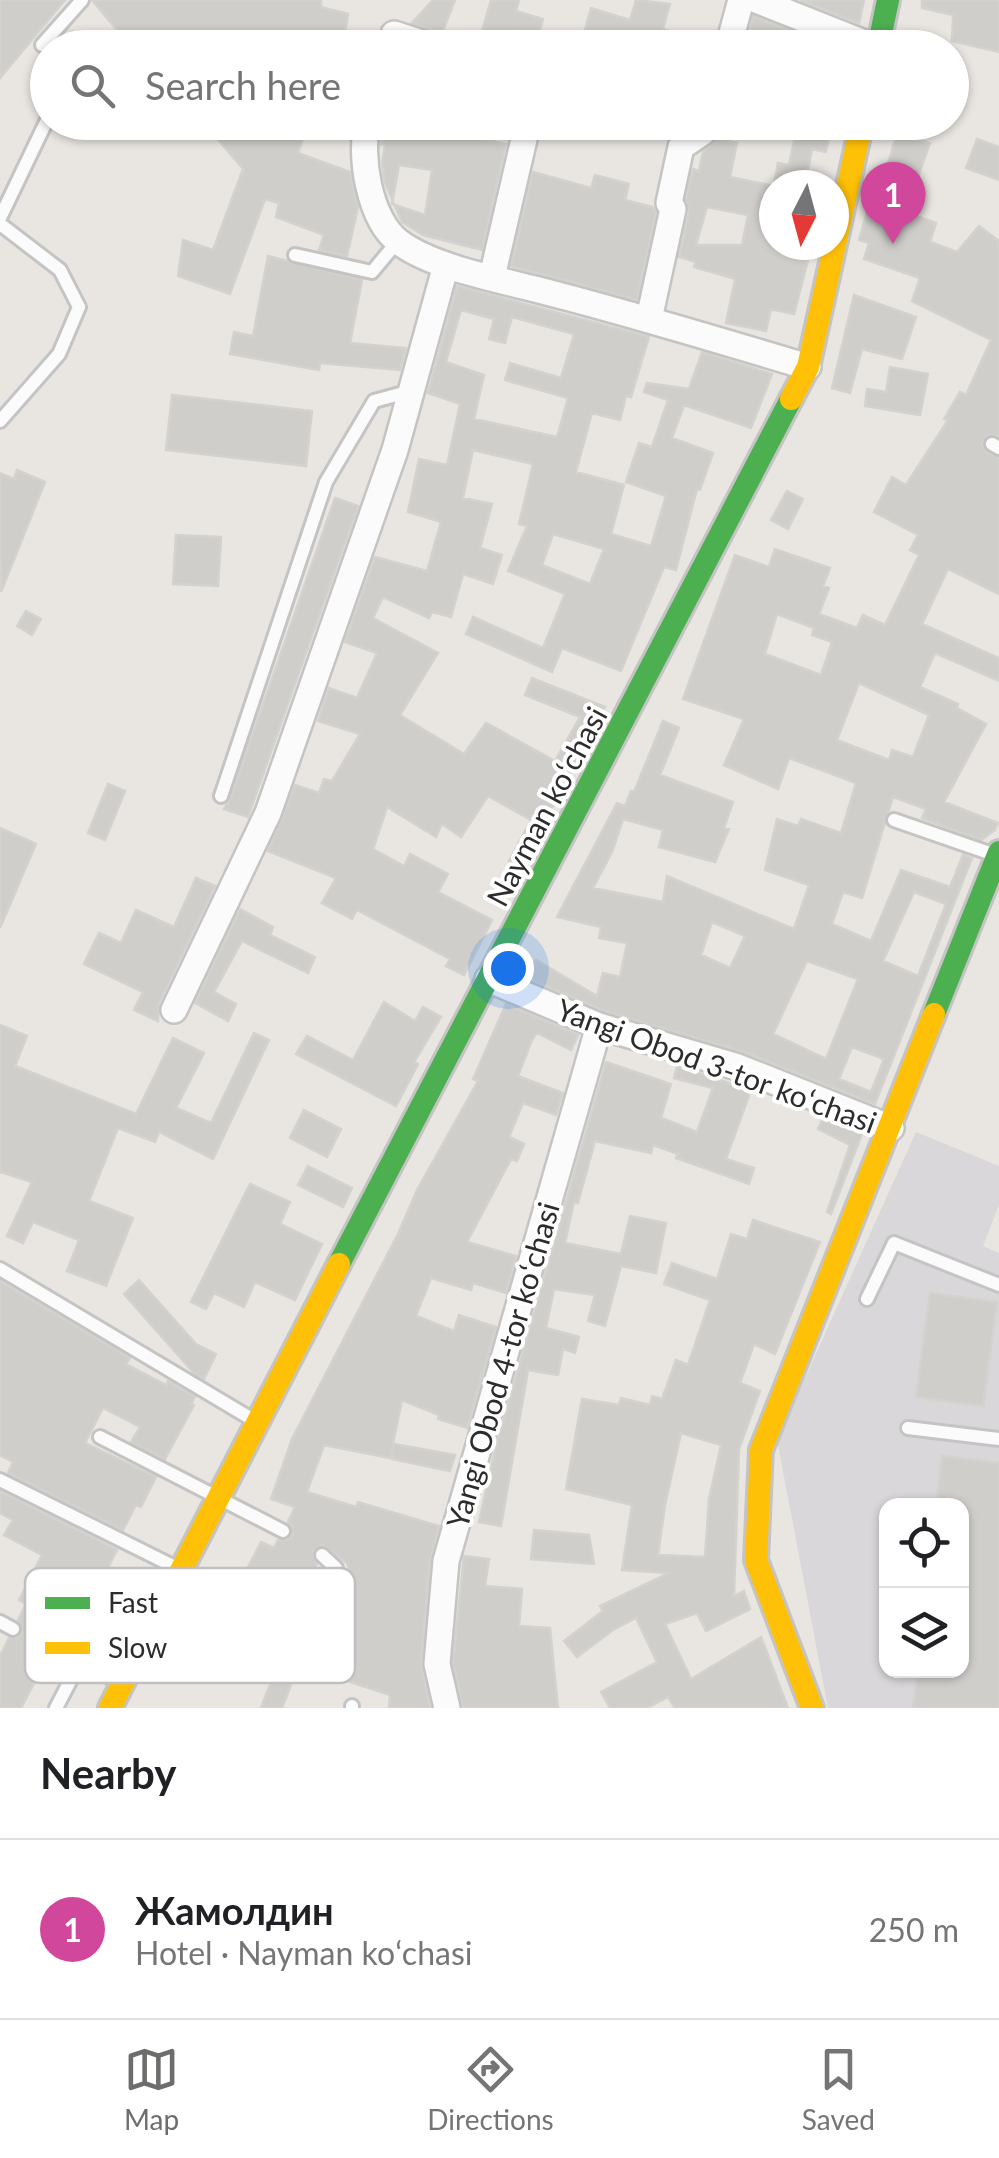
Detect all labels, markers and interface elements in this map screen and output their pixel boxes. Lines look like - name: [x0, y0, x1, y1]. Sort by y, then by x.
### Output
- search box: [30, 30, 969, 140]
- icon: search: [65, 58, 120, 113]
- text: Search here: [145, 62, 341, 108]
- pin: 1: [860, 162, 926, 244]
- north arrow: [759, 170, 849, 260]
- street label: Nayman koʻchasi: [478, 700, 614, 912]
- your location: [483, 943, 534, 994]
- street label: Yangi Obod 3-tor koʻchasi: [552, 990, 882, 1140]
- street label: Yangi Obod 4-tor koʻchasi: [438, 1198, 566, 1532]
- map controls: [879, 1498, 969, 1678]
- button: locate: [879, 1498, 969, 1588]
- legend: [25, 1568, 355, 1683]
- text: Fast: [108, 1585, 158, 1619]
- button: layers: [879, 1588, 969, 1678]
- text: Slow: [108, 1630, 167, 1664]
- text: Nearby: [40, 1748, 177, 1798]
- text: Жамолдин: [135, 1887, 334, 1933]
- text: 1: [63, 1910, 82, 1949]
- text: 250 m: [869, 1910, 959, 1949]
- text: Hotel · Nayman koʻchasi: [135, 1933, 472, 1972]
- tab: Map: [124, 2042, 179, 2136]
- tab: Directions: [427, 2042, 554, 2136]
- tab: Saved: [802, 2042, 875, 2136]

